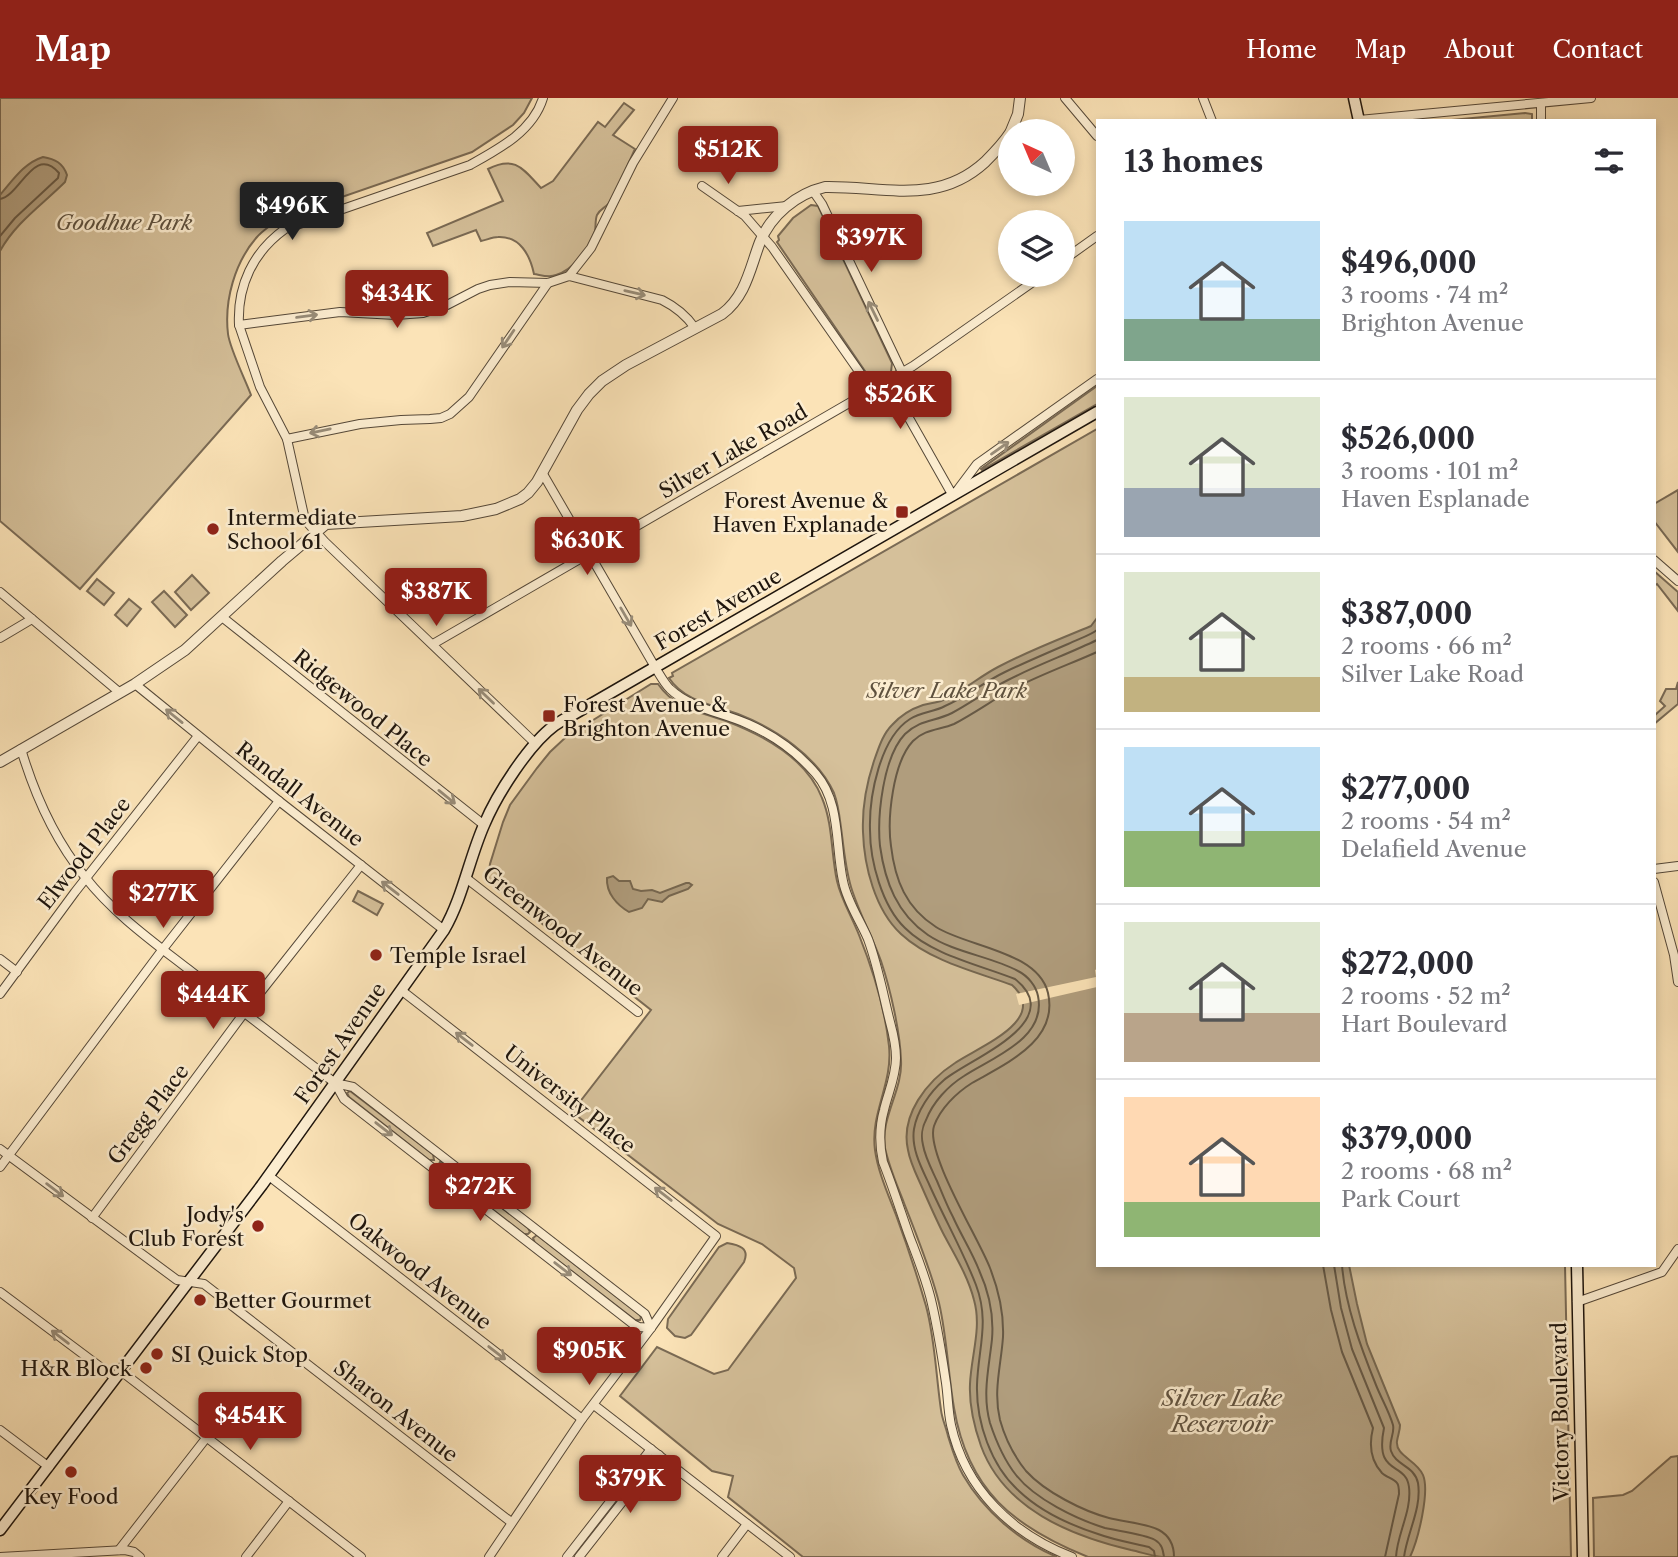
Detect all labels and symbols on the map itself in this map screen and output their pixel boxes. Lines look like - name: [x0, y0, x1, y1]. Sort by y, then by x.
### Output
- north arrow: [998, 119, 1074, 196]
- pin: $512K: [679, 126, 777, 186]
- pin: $496K: [243, 183, 341, 242]
- park label: Goodhue Park: [56, 210, 192, 235]
- pin: $397K: [822, 214, 920, 274]
- pin: $434K: [348, 271, 446, 330]
- one-way arrow: [623, 287, 646, 300]
- one-way arrow: [866, 301, 879, 322]
- one-way arrow: [295, 310, 317, 323]
- one-way arrow: [501, 329, 515, 348]
- pin: $526K: [851, 372, 949, 431]
- street label: Silver Lake Road: [654, 398, 812, 504]
- one-way arrow: [309, 425, 332, 439]
- one-way arrow: [990, 441, 1009, 455]
- place label: Forest Avenue & Haven Explanade: [713, 488, 888, 537]
- marker: Forest Avenue & Haven Explanade: [894, 504, 910, 520]
- place label: Intermediate School 61: [227, 505, 357, 554]
- pin: $630K: [538, 518, 636, 577]
- marker: Intermediate School 61: [205, 521, 221, 537]
- street label: Forest Avenue: [650, 563, 786, 655]
- pin: $387K: [387, 568, 485, 628]
- one-way arrow: [619, 607, 633, 627]
- street label: Ridgewood Place: [288, 644, 438, 772]
- park label: Silver Lake Park: [865, 678, 1027, 703]
- one-way arrow: [478, 687, 495, 704]
- place label: Forest Avenue & Brighton Avenue: [563, 692, 730, 741]
- one-way arrow: [165, 708, 183, 724]
- marker: Forest Avenue & Brighton Avenue: [541, 708, 557, 724]
- street label: Randall Avenue: [231, 736, 369, 852]
- one-way arrow: [438, 790, 456, 805]
- street label: Elwood Place: [32, 792, 136, 914]
- street label: Greenwood Avenue: [478, 861, 648, 1001]
- pin: $277K: [114, 870, 212, 930]
- one-way arrow: [382, 880, 400, 895]
- place label: Temple Israel: [390, 943, 526, 968]
- marker: Temple Israel: [368, 947, 384, 963]
- pin: $444K: [164, 972, 262, 1031]
- street label: Forest Avenue: [289, 978, 391, 1108]
- one-way arrow: [456, 1031, 474, 1046]
- street label: University Place: [499, 1040, 641, 1158]
- street label: Gregg Place: [102, 1059, 194, 1169]
- one-way arrow: [374, 1122, 392, 1137]
- pin: $272K: [431, 1164, 529, 1223]
- one-way arrow: [45, 1183, 64, 1198]
- one-way arrow: [654, 1187, 672, 1202]
- place label: Jody's Club Forest: [128, 1202, 245, 1251]
- street label: Oakwood Avenue: [343, 1207, 497, 1335]
- marker: Jody's Club Forest: [250, 1218, 266, 1234]
- one-way arrow: [553, 1262, 572, 1277]
- place label: Better Gourmet: [214, 1288, 372, 1313]
- marker: Better Gourmet: [192, 1292, 208, 1308]
- street label: Victory Boulevard: [1546, 1322, 1574, 1503]
- pin: $905K: [540, 1328, 638, 1387]
- one-way arrow: [51, 1330, 70, 1345]
- place label: SI Quick Stop: [171, 1342, 308, 1367]
- one-way arrow: [487, 1345, 506, 1360]
- marker: SI Quick Stop: [149, 1346, 165, 1362]
- street label: Sharon Avenue: [329, 1355, 463, 1467]
- place label: H&R Block: [20, 1356, 133, 1381]
- marker: H&R Block: [138, 1360, 154, 1376]
- water label: Silver Lake Reservoir: [1160, 1384, 1283, 1438]
- pin: $454K: [201, 1392, 299, 1452]
- pin: $379K: [581, 1456, 679, 1515]
- marker: Key Food: [63, 1464, 79, 1480]
- place label: Key Food: [23, 1484, 119, 1509]

